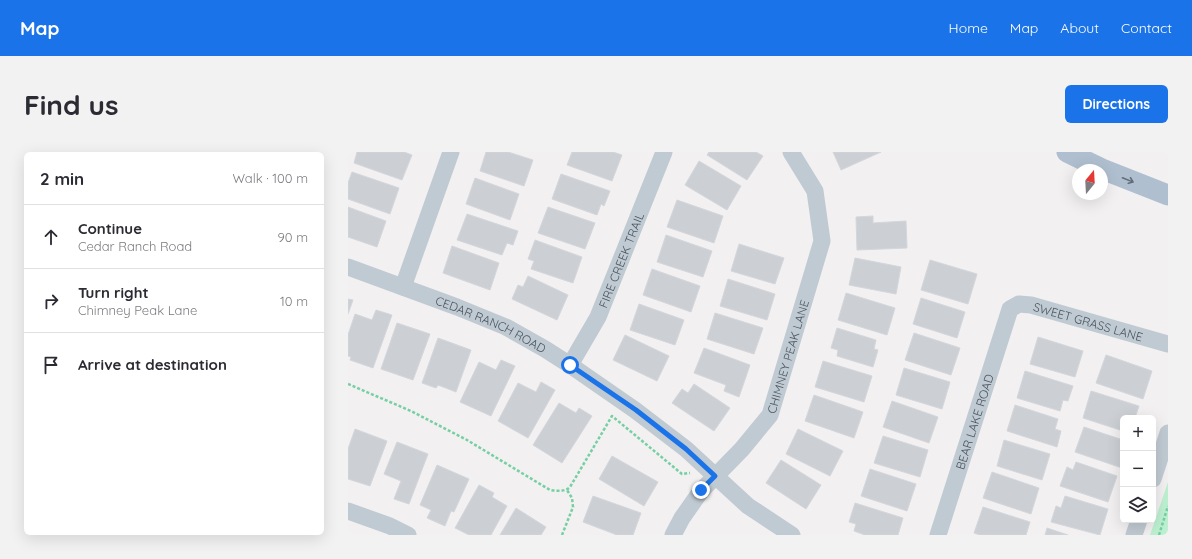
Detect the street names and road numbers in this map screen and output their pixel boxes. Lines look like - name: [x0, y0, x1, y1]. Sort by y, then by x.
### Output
- street label: FIRE CREEK TRAIL: [595, 210, 647, 310]
- street label: CEDAR RANCH ROAD: [434, 292, 549, 356]
- street label: CHIMNEY PEAK LANE: [763, 298, 812, 415]
- street label: SWEET GRASS LANE: [1032, 299, 1145, 344]
- street label: BEAR LAKE ROAD: [952, 372, 996, 471]

